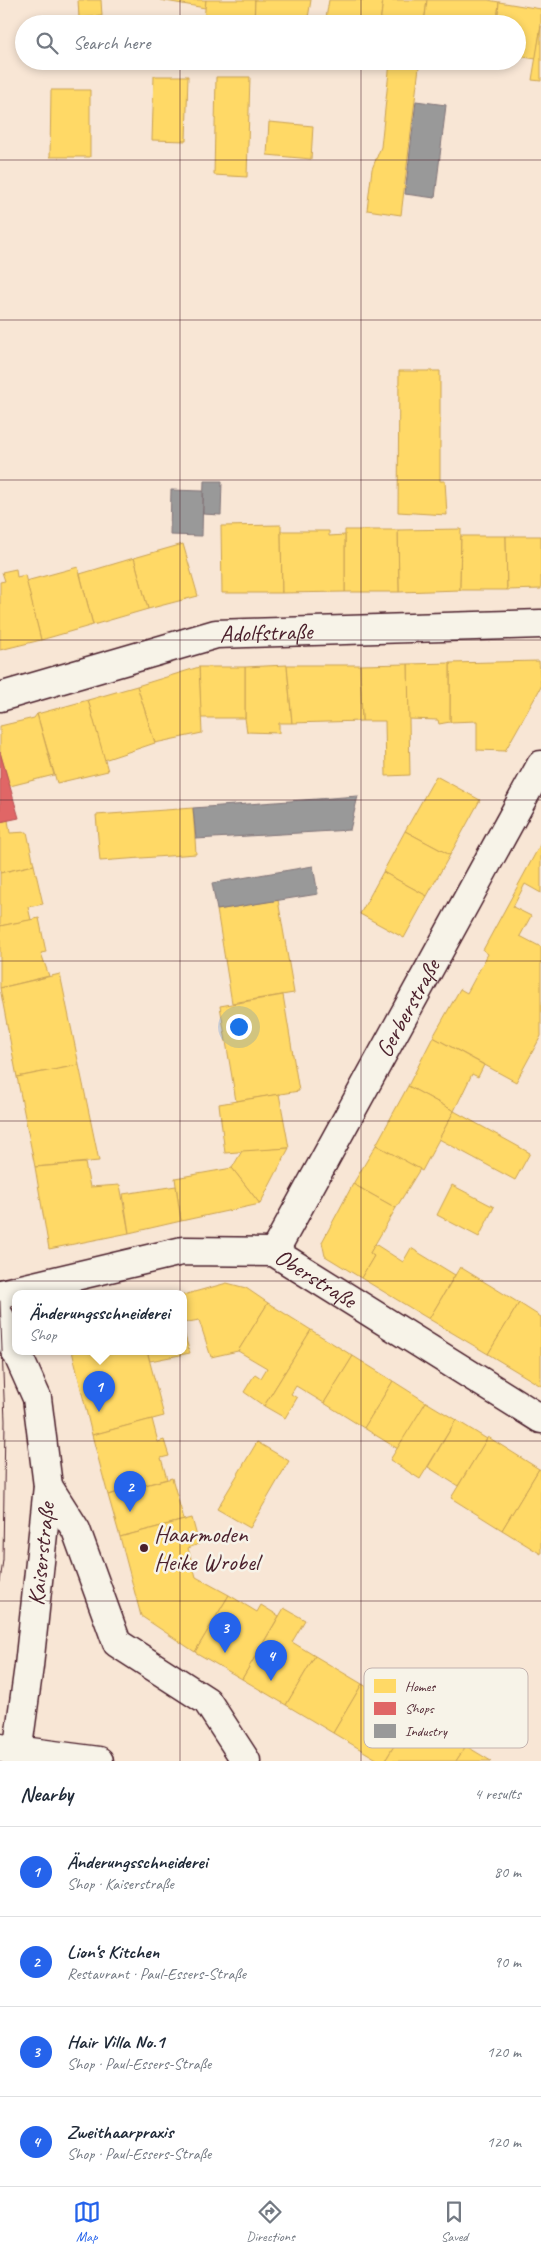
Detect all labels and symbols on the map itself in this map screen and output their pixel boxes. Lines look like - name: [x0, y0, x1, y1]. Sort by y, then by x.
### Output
- street label: Adolfstraße: [219, 616, 315, 649]
- street label: Gerberstraße: [369, 952, 448, 1062]
- your location: [226, 1014, 252, 1040]
- street label: Oberstraße: [269, 1241, 364, 1316]
- pin: 1: [83, 1371, 115, 1412]
- pin: 2: [114, 1471, 146, 1512]
- street label: Kaiserstraße: [21, 1499, 62, 1607]
- place label: Haarmoden Heike Wrobel: [154, 1519, 263, 1577]
- marker: Haarmoden Heike Wrobel: [138, 1542, 150, 1554]
- pin: 3: [209, 1612, 241, 1653]
- pin: 4: [255, 1640, 287, 1681]
- legend: [364, 1668, 528, 1748]
- text: Homes: [405, 1678, 436, 1695]
- text: Shops: [405, 1700, 435, 1717]
- text: Industry: [405, 1723, 448, 1740]

